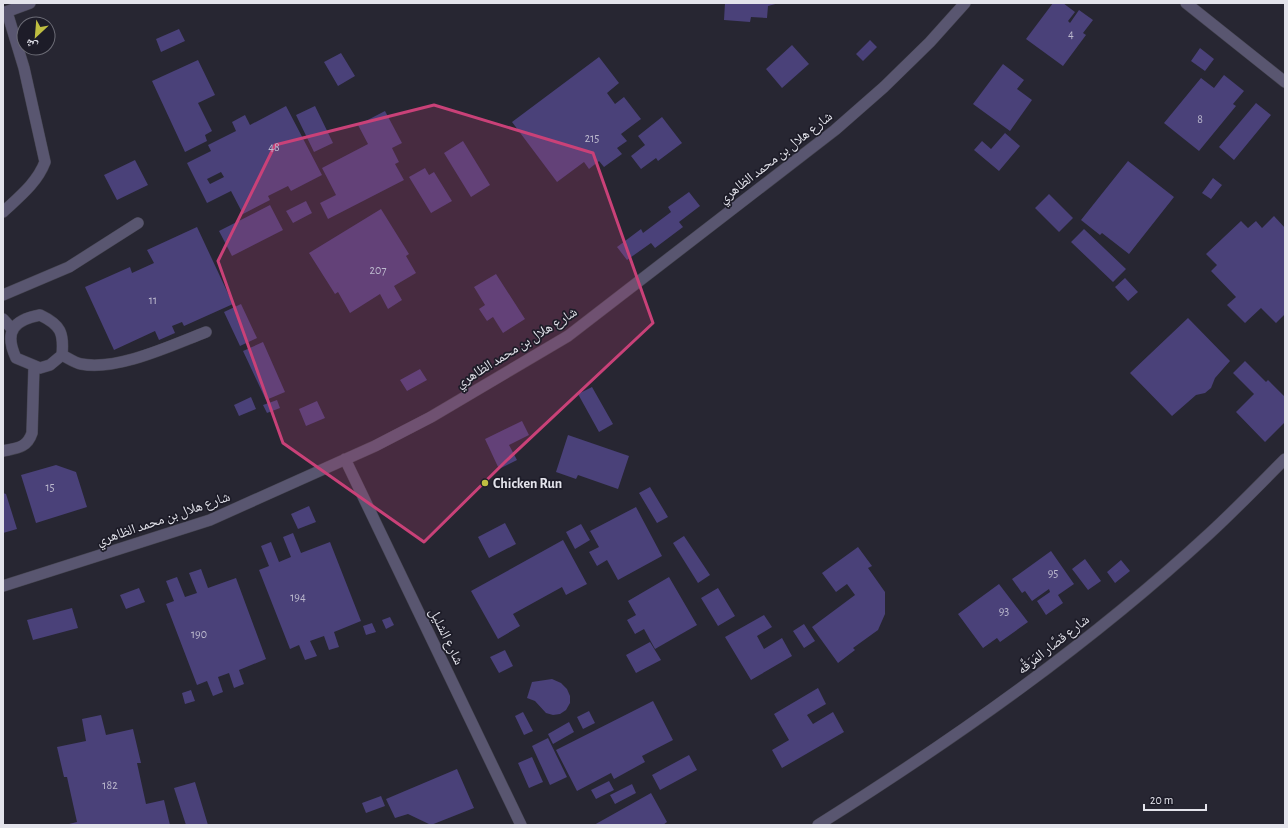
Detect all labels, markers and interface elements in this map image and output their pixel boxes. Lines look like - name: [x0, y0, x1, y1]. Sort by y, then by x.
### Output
- north arrow: [16, 16, 56, 56]
- house number: 4: [1068, 28, 1074, 40]
- text: ش: [24, 35, 40, 52]
- street label: شارع هلال بن محمد الظاهري: [716, 109, 837, 209]
- house number: 8: [1197, 113, 1203, 125]
- house number: 215: [585, 132, 599, 144]
- house number: 48: [268, 141, 280, 153]
- house number: 207: [370, 264, 386, 276]
- house number: 11: [149, 294, 157, 306]
- street label: شارع هلال بن محمد الظاهري: [453, 305, 582, 394]
- place label: Chicken Run: [493, 477, 562, 491]
- marker: Chicken Run: [480, 478, 490, 488]
- house number: 15: [45, 481, 55, 493]
- street label: شارع هلال بن محمد الظاهري: [95, 490, 233, 552]
- house number: 95: [1048, 567, 1058, 579]
- house number: 194: [290, 591, 306, 603]
- house number: 93: [999, 605, 1009, 617]
- street label: شارع الشليل: [425, 606, 466, 668]
- street label: شارع قصَّار المَرَقَّه: [1013, 610, 1093, 679]
- house number: 190: [191, 628, 207, 640]
- house number: 182: [102, 779, 118, 791]
- scale bar: [1144, 786, 1206, 812]
- text: 20 m: [1150, 794, 1173, 806]

